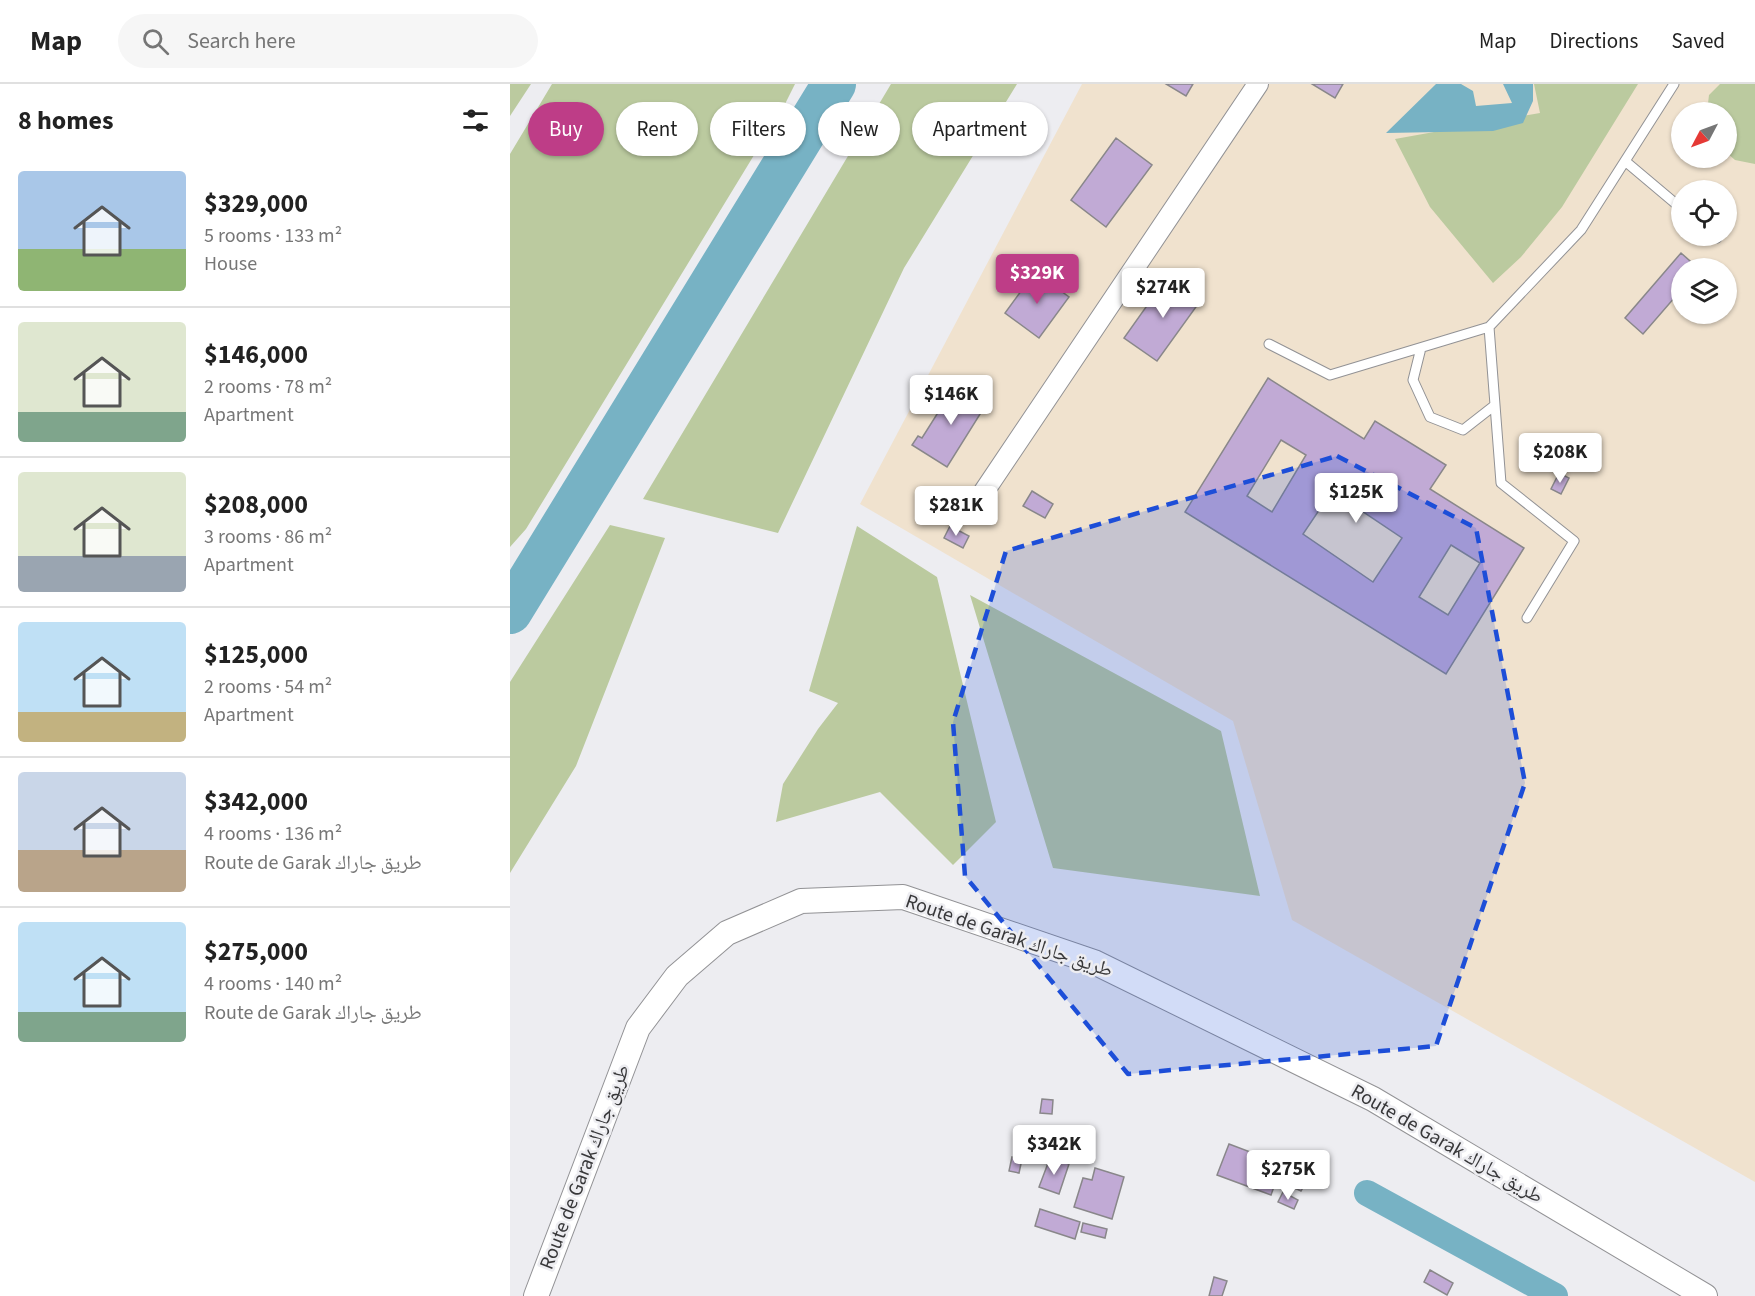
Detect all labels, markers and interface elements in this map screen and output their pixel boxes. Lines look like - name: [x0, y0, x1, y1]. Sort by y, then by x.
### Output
- search box: [118, 14, 538, 68]
- text: Map: [30, 21, 82, 61]
- icon: search: [139, 25, 172, 58]
- text: Search here: [187, 25, 296, 57]
- text: Map: [1479, 26, 1517, 56]
- text: Directions: [1550, 26, 1638, 56]
- text: Saved: [1671, 26, 1725, 56]
- text: 8 homes: [18, 102, 113, 139]
- chip: Buy: [528, 102, 604, 156]
- chip: Rent: [616, 102, 698, 156]
- chip: Filters: [710, 102, 806, 156]
- chip: New: [818, 102, 900, 156]
- chip: Apartment: [912, 102, 1048, 156]
- north arrow: [1671, 102, 1737, 168]
- map controls: [1671, 102, 1737, 324]
- icon: filters: [459, 104, 492, 137]
- button: locate: [1671, 180, 1737, 246]
- text: $329,000: [204, 185, 308, 222]
- icon: home: [66, 195, 138, 267]
- text: 5 rooms · 133 m²: [204, 222, 342, 250]
- text: House: [204, 250, 257, 278]
- pin: $329K: [995, 254, 1079, 305]
- button: layers: [1671, 258, 1737, 324]
- text: $329K: [1010, 259, 1064, 287]
- pin: $274K: [1121, 268, 1205, 319]
- text: $274K: [1136, 273, 1190, 301]
- text: $146,000: [204, 336, 308, 373]
- icon: home: [66, 346, 138, 418]
- text: 2 rooms · 78 m²: [204, 373, 332, 401]
- pin: $146K: [909, 375, 993, 426]
- text: $146K: [924, 380, 978, 408]
- text: Apartment: [204, 401, 294, 429]
- pin: $208K: [1518, 433, 1602, 484]
- text: $208K: [1533, 438, 1587, 466]
- pin: $125K: [1314, 473, 1398, 524]
- text: $125K: [1329, 478, 1383, 506]
- text: $208,000: [204, 486, 308, 523]
- pin: $281K: [914, 486, 998, 537]
- text: $281K: [929, 491, 983, 519]
- icon: home: [66, 496, 138, 568]
- text: 3 rooms · 86 m²: [204, 523, 332, 551]
- text: Apartment: [204, 551, 294, 579]
- text: $125,000: [204, 636, 308, 673]
- icon: home: [66, 646, 138, 718]
- text: 2 rooms · 54 m²: [204, 673, 332, 701]
- text: Apartment: [204, 701, 294, 729]
- text: $342,000: [204, 783, 308, 820]
- icon: home: [66, 796, 138, 868]
- text: 4 rooms · 136 m²: [204, 820, 342, 848]
- text: Route de Garak طريق جاراك: [204, 849, 422, 877]
- street label: Route de Garak طريق جاراك: [902, 887, 1116, 985]
- text: $275,000: [204, 933, 308, 970]
- icon: home: [66, 946, 138, 1018]
- text: 4 rooms · 140 m²: [204, 970, 342, 998]
- text: Route de Garak طريق جاراك: [204, 999, 422, 1027]
- street label: Route de Garak طريق جاراك: [533, 1060, 637, 1274]
- street label: Route de Garak طريق جاراك: [1346, 1077, 1548, 1211]
- pin: $342K: [1012, 1125, 1096, 1176]
- text: $342K: [1027, 1130, 1081, 1158]
- pin: $275K: [1246, 1150, 1330, 1201]
- text: $275K: [1261, 1155, 1315, 1183]

